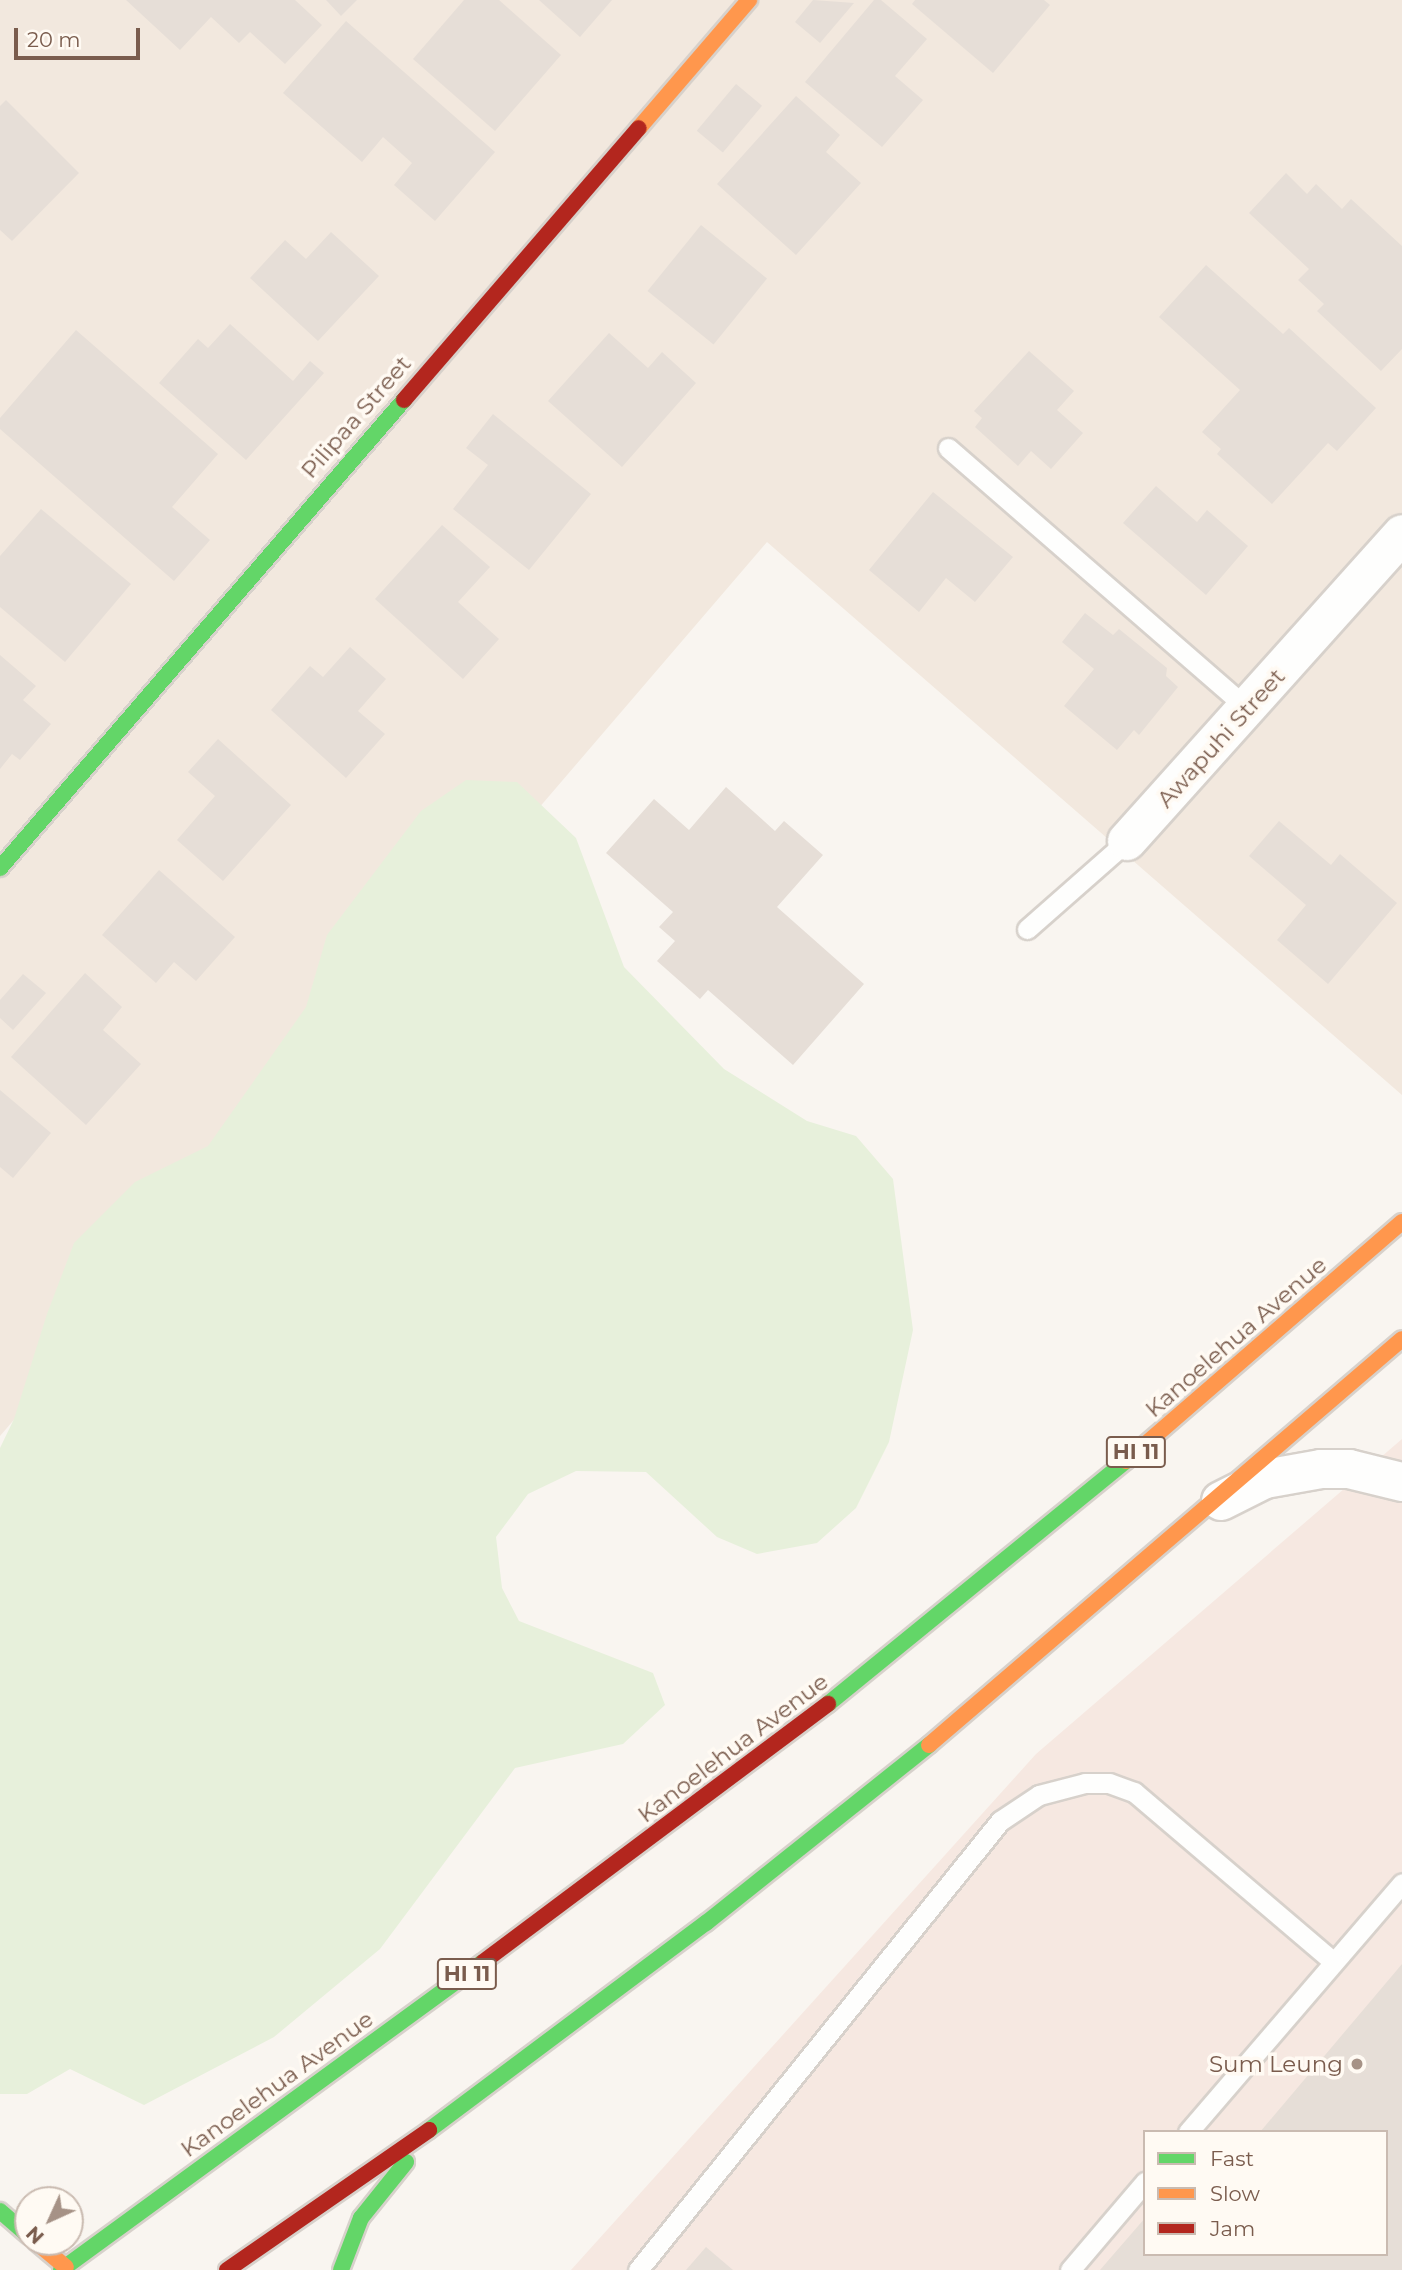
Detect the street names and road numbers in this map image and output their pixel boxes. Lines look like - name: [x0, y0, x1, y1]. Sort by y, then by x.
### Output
- street label: Pilipaa Street: [295, 350, 417, 484]
- street label: Awapuhi Street: [1151, 663, 1291, 813]
- street label: Kanoelehua Avenue: [1140, 1251, 1332, 1423]
- road number: HI 11: [1104, 1434, 1168, 1470]
- street label: Kanoelehua Avenue: [632, 1667, 834, 1829]
- road number: HI 11: [435, 1956, 498, 1992]
- street label: Kanoelehua Avenue: [175, 2005, 379, 2163]

